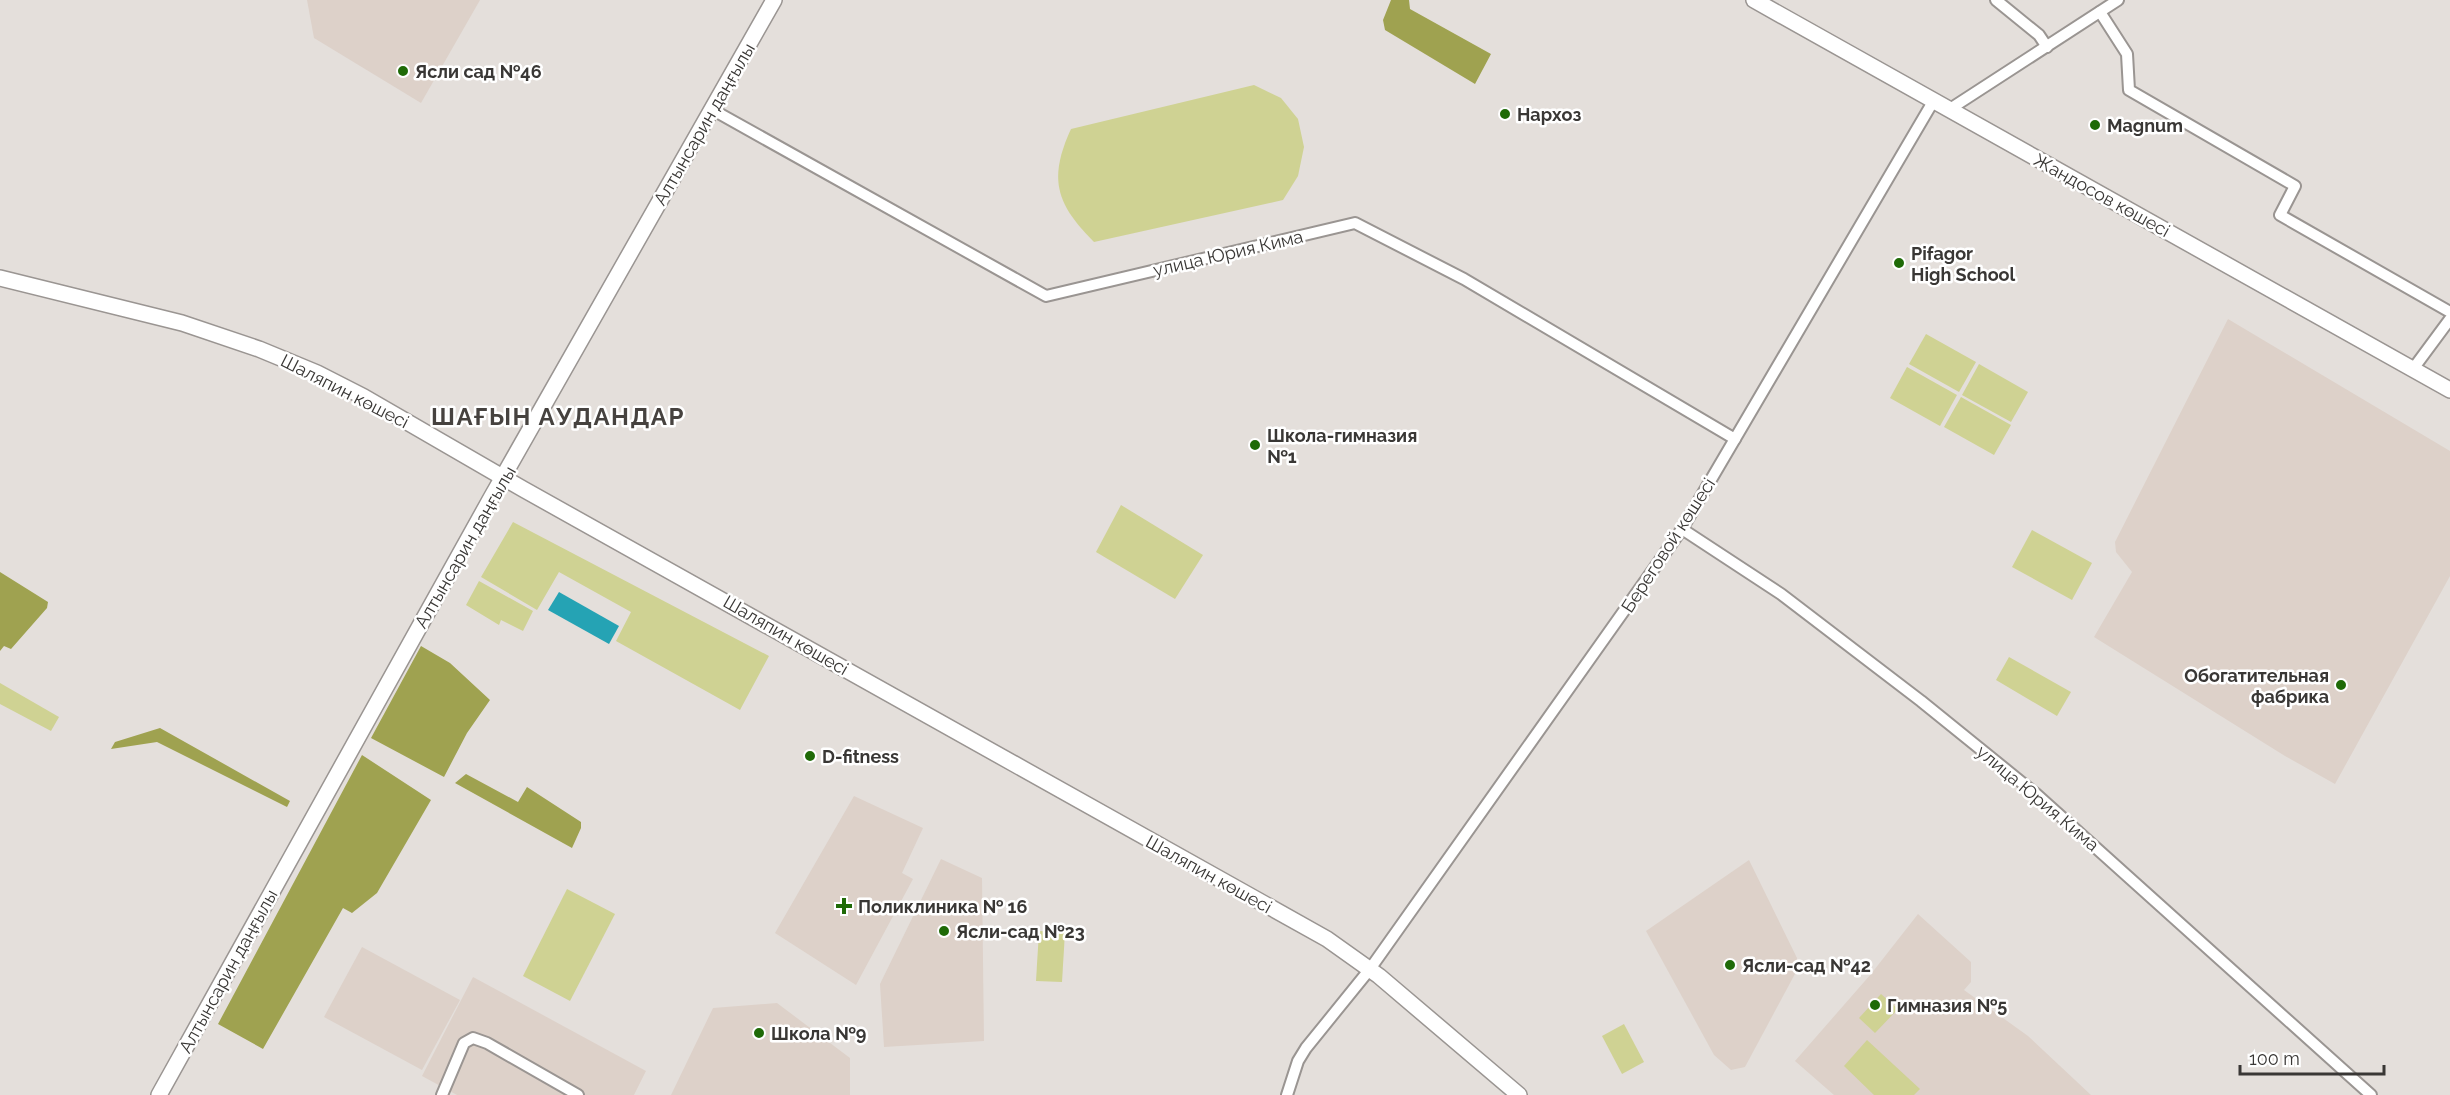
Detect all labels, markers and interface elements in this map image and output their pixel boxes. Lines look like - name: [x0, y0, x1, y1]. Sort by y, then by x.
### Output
- street label: Алтынсарин даңғылы: [649, 39, 759, 209]
- place label: Ясли сад №46: [415, 61, 542, 82]
- marker: Ясли сад №46: [396, 64, 410, 78]
- place label: Нархоз: [1517, 104, 1582, 125]
- marker: Нархоз: [1498, 107, 1512, 121]
- place label: Magnum: [2107, 115, 2183, 136]
- marker: Magnum: [2088, 118, 2102, 132]
- street label: Жандосов көшесі: [2030, 149, 2174, 241]
- street label: улица Юрия Кима: [1151, 226, 1305, 280]
- place label: Pifagor High School: [1911, 243, 2015, 285]
- marker: Pifagor High School: [1892, 256, 1906, 270]
- street label: Шаляпин көшесі: [278, 350, 412, 432]
- district label: ШАҒЫН АУДАНДАР: [431, 402, 685, 431]
- place label: Школа-гимназия №1: [1267, 425, 1417, 467]
- marker: Школа-гимназия №1: [1248, 438, 1262, 452]
- street label: Алтынсарин даңғылы: [410, 462, 520, 632]
- street label: Береговой көшесі: [1617, 474, 1719, 616]
- street label: Шаляпин көшесі: [720, 591, 852, 679]
- place label: Обогатительная фабрика: [2184, 665, 2329, 707]
- marker: Обогатительная фабрика: [2334, 678, 2348, 692]
- street label: улица Юрия Кима: [1973, 741, 2103, 855]
- place label: D-fitness: [822, 746, 899, 767]
- marker: D-fitness: [803, 749, 817, 763]
- street label: Шаляпин көшесі: [1142, 831, 1276, 917]
- street label: Алтынсарин даңғылы: [174, 886, 282, 1056]
- place label: Поликлиника № 16: [858, 896, 1027, 917]
- marker: Поликлиника № 16: [835, 897, 853, 915]
- place label: Ясли-сад №23: [956, 921, 1085, 942]
- marker: Ясли-сад №23: [937, 924, 951, 938]
- place label: Ясли-сад №42: [1742, 955, 1871, 976]
- marker: Ясли-сад №42: [1723, 958, 1737, 972]
- place label: Гимназия №5: [1887, 995, 2007, 1016]
- marker: Гимназия №5: [1868, 998, 1882, 1012]
- place label: Школа №9: [771, 1023, 866, 1044]
- marker: Школа №9: [752, 1026, 766, 1040]
- scale bar: [2240, 1038, 2384, 1076]
- text: 100 m: [2249, 1048, 2300, 1069]

